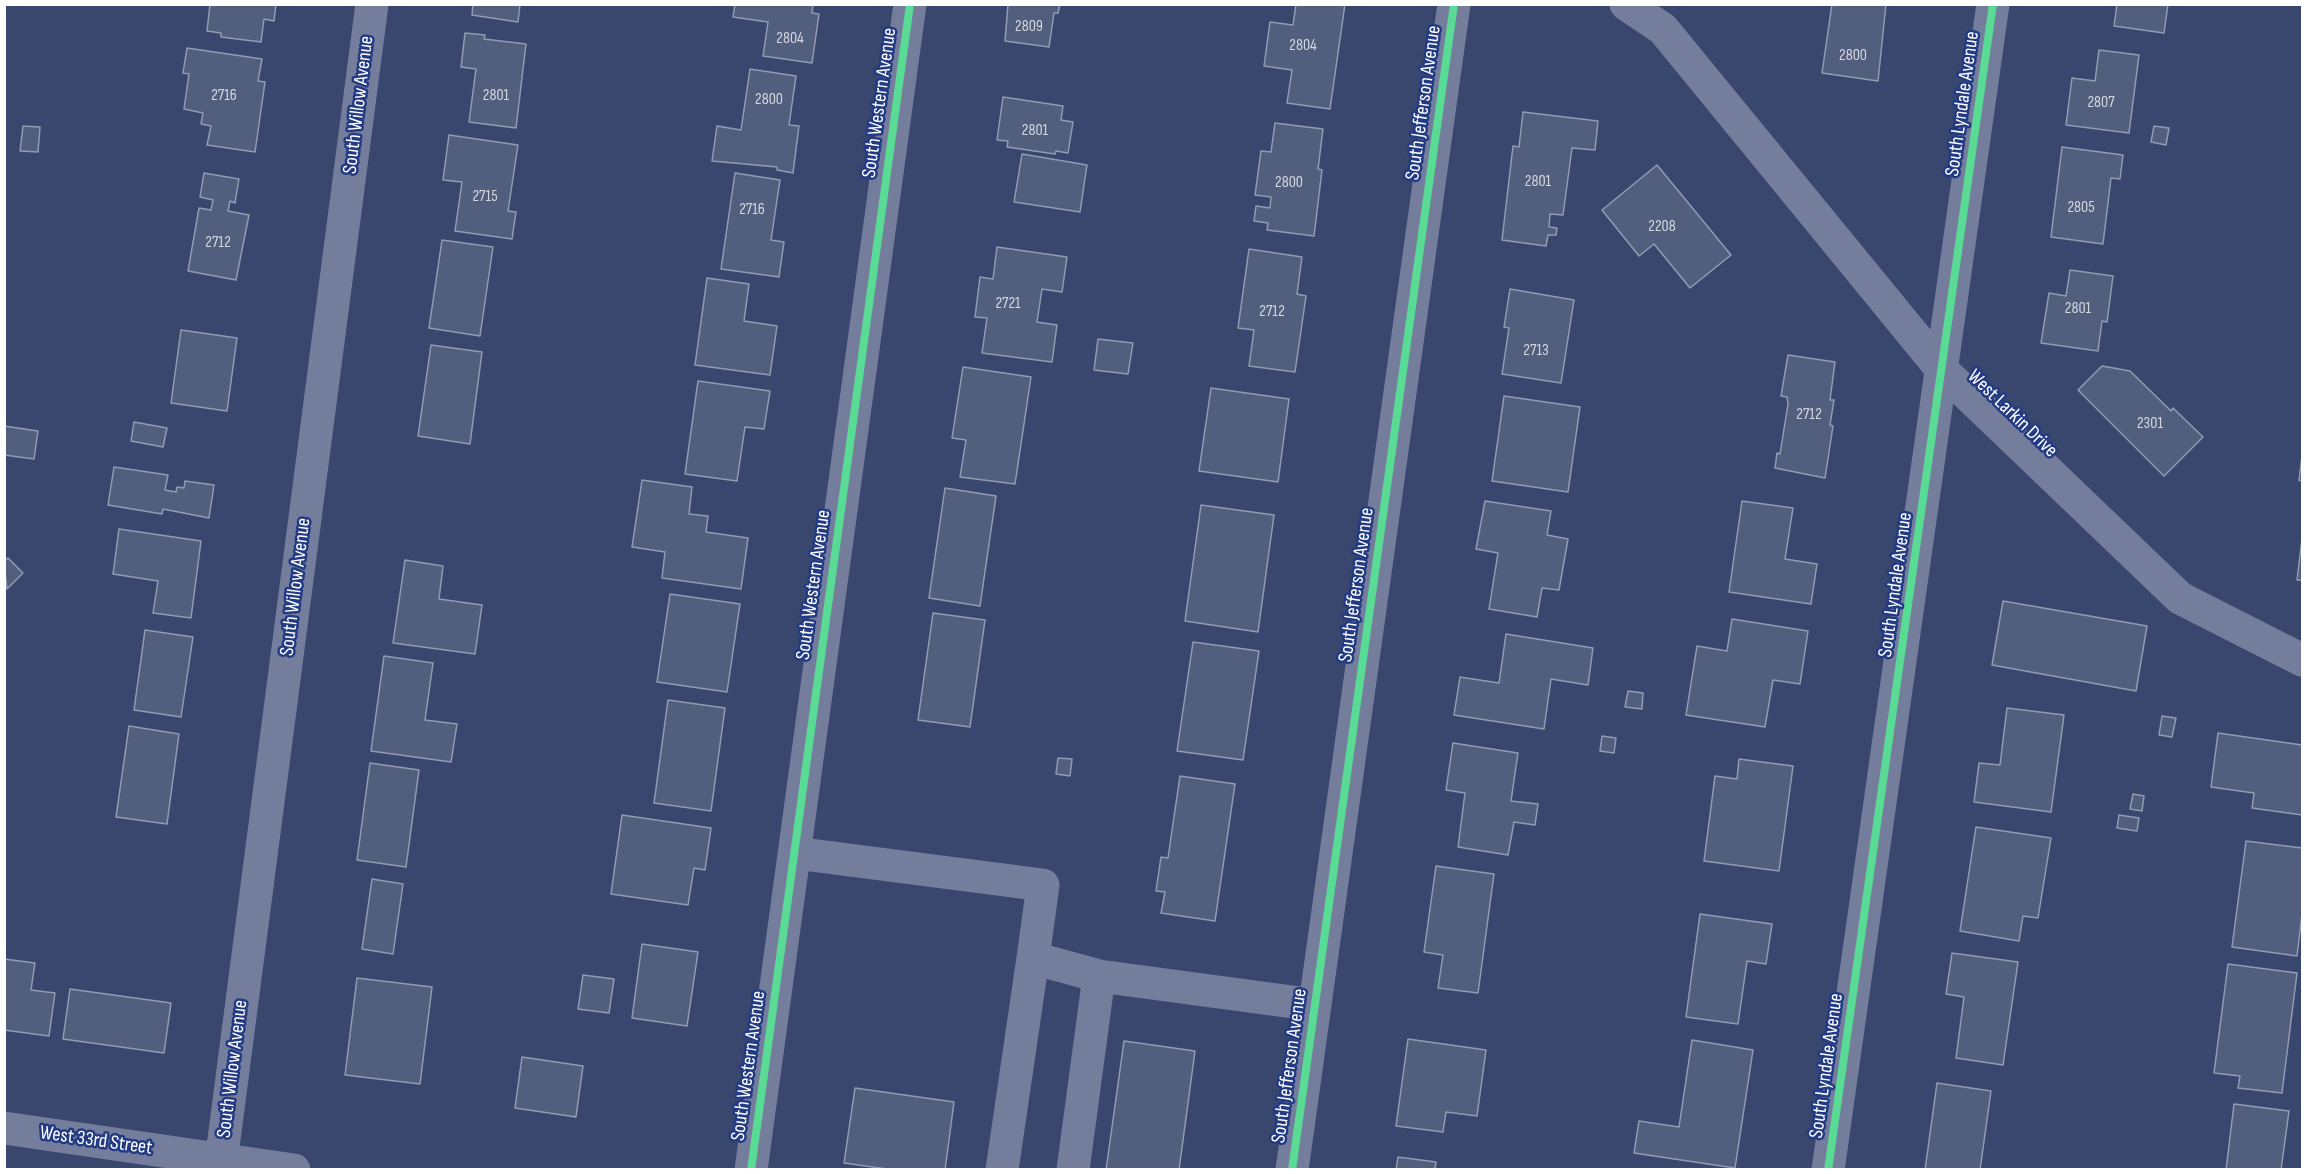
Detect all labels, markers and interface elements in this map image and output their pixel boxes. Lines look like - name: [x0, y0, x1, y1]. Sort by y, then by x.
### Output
- house number: 2809: [1015, 17, 1043, 37]
- street label: South Jefferson Avenue: [1401, 24, 1447, 182]
- street label: South Western Avenue: [858, 26, 902, 180]
- house number: 2804: [776, 29, 804, 49]
- street label: South Lyndale Avenue: [1941, 30, 1985, 178]
- street label: South Willow Avenue: [339, 35, 379, 175]
- house number: 2804: [1289, 36, 1317, 56]
- house number: 2800: [1839, 46, 1867, 66]
- house number: 2716: [211, 86, 237, 106]
- house number: 2801: [483, 86, 509, 106]
- house number: 2800: [755, 90, 783, 110]
- house number: 2807: [2087, 93, 2115, 113]
- house number: 2801: [1022, 121, 1048, 141]
- house number: 2801: [1525, 172, 1551, 192]
- house number: 2800: [1275, 173, 1303, 193]
- house number: 2715: [472, 187, 498, 207]
- house number: 2805: [2067, 198, 2095, 218]
- house number: 2716: [739, 200, 765, 220]
- house number: 2208: [1648, 217, 1676, 237]
- house number: 2712: [205, 233, 231, 253]
- house number: 2721: [995, 294, 1021, 314]
- house number: 2801: [2065, 299, 2091, 319]
- house number: 2712: [1259, 302, 1285, 322]
- house number: 2713: [1523, 341, 1549, 361]
- street label: West Larkin Drive: [1962, 365, 2062, 463]
- house number: 2712: [1796, 405, 1822, 425]
- house number: 2301: [2137, 414, 2163, 434]
- street label: South Jefferson Avenue: [1334, 506, 1380, 664]
- street label: South Western Avenue: [792, 508, 836, 662]
- street label: South Lyndale Avenue: [1874, 511, 1918, 659]
- street label: South Willow Avenue: [276, 517, 316, 657]
- street label: South Jefferson Avenue: [1267, 987, 1313, 1145]
- street label: South Western Avenue: [727, 989, 771, 1143]
- street label: South Lyndale Avenue: [1805, 992, 1849, 1140]
- street label: South Willow Avenue: [213, 999, 253, 1139]
- street label: West 33rd Street: [38, 1121, 154, 1161]

